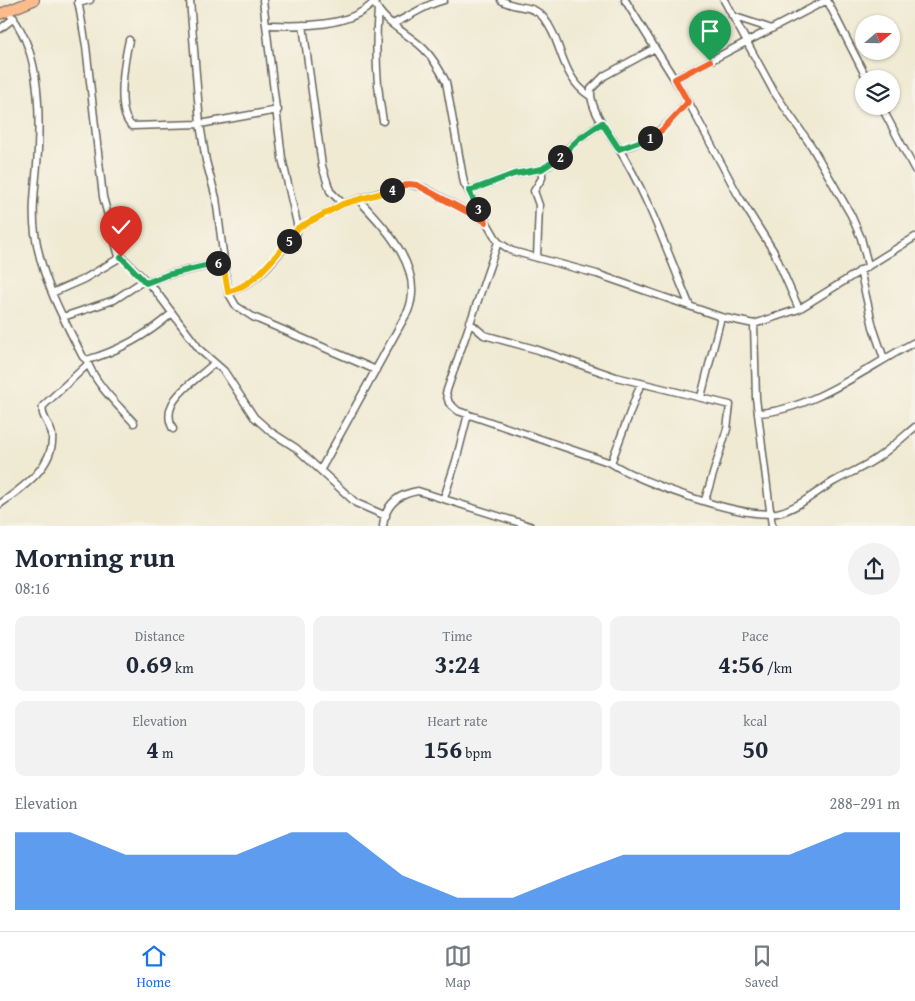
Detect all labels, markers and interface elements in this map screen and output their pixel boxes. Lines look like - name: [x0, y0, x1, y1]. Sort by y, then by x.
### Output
- pin: [689, 10, 731, 61]
- north arrow: [855, 15, 900, 60]
- map controls: [855, 15, 900, 115]
- icon: arrive: [696, 17, 724, 45]
- button: layers: [855, 70, 900, 115]
- pin: 1: [638, 126, 662, 150]
- text: 1: [647, 128, 654, 148]
- pin: 2: [548, 144, 572, 170]
- text: 2: [557, 147, 564, 167]
- pin: 4: [380, 178, 404, 202]
- text: 4: [389, 180, 396, 200]
- pin: 3: [466, 196, 490, 222]
- text: 3: [475, 199, 482, 219]
- pin: [100, 206, 142, 257]
- icon: check: [107, 213, 135, 241]
- pin: 5: [276, 228, 302, 254]
- text: 5: [286, 231, 293, 251]
- pin: 6: [206, 250, 230, 276]
- text: 6: [215, 253, 222, 273]
- text: Morning run: [15, 536, 175, 577]
- button: share: [848, 543, 900, 595]
- text: 08:16: [15, 576, 50, 600]
- text: Distance: [135, 626, 185, 646]
- text: Time: [443, 626, 472, 646]
- text: Pace: [742, 626, 769, 646]
- text: 0.69: [126, 646, 172, 682]
- text: 3:24: [435, 646, 480, 682]
- text: 4:56: [718, 646, 764, 682]
- text: km: [172, 658, 194, 678]
- text: /km: [764, 658, 792, 678]
- text: Elevation: [132, 711, 187, 731]
- text: Heart rate: [427, 711, 488, 731]
- text: kcal: [743, 711, 767, 731]
- text: 4: [146, 731, 159, 767]
- text: 156: [423, 731, 462, 767]
- text: 50: [742, 731, 768, 767]
- text: m: [159, 743, 174, 763]
- text: bpm: [462, 743, 492, 763]
- text: Elevation: [15, 791, 78, 815]
- text: 288–291 m: [830, 791, 900, 815]
- tab: Home: [136, 942, 171, 992]
- tab: Map: [444, 942, 472, 992]
- tab: Saved: [745, 942, 779, 992]

